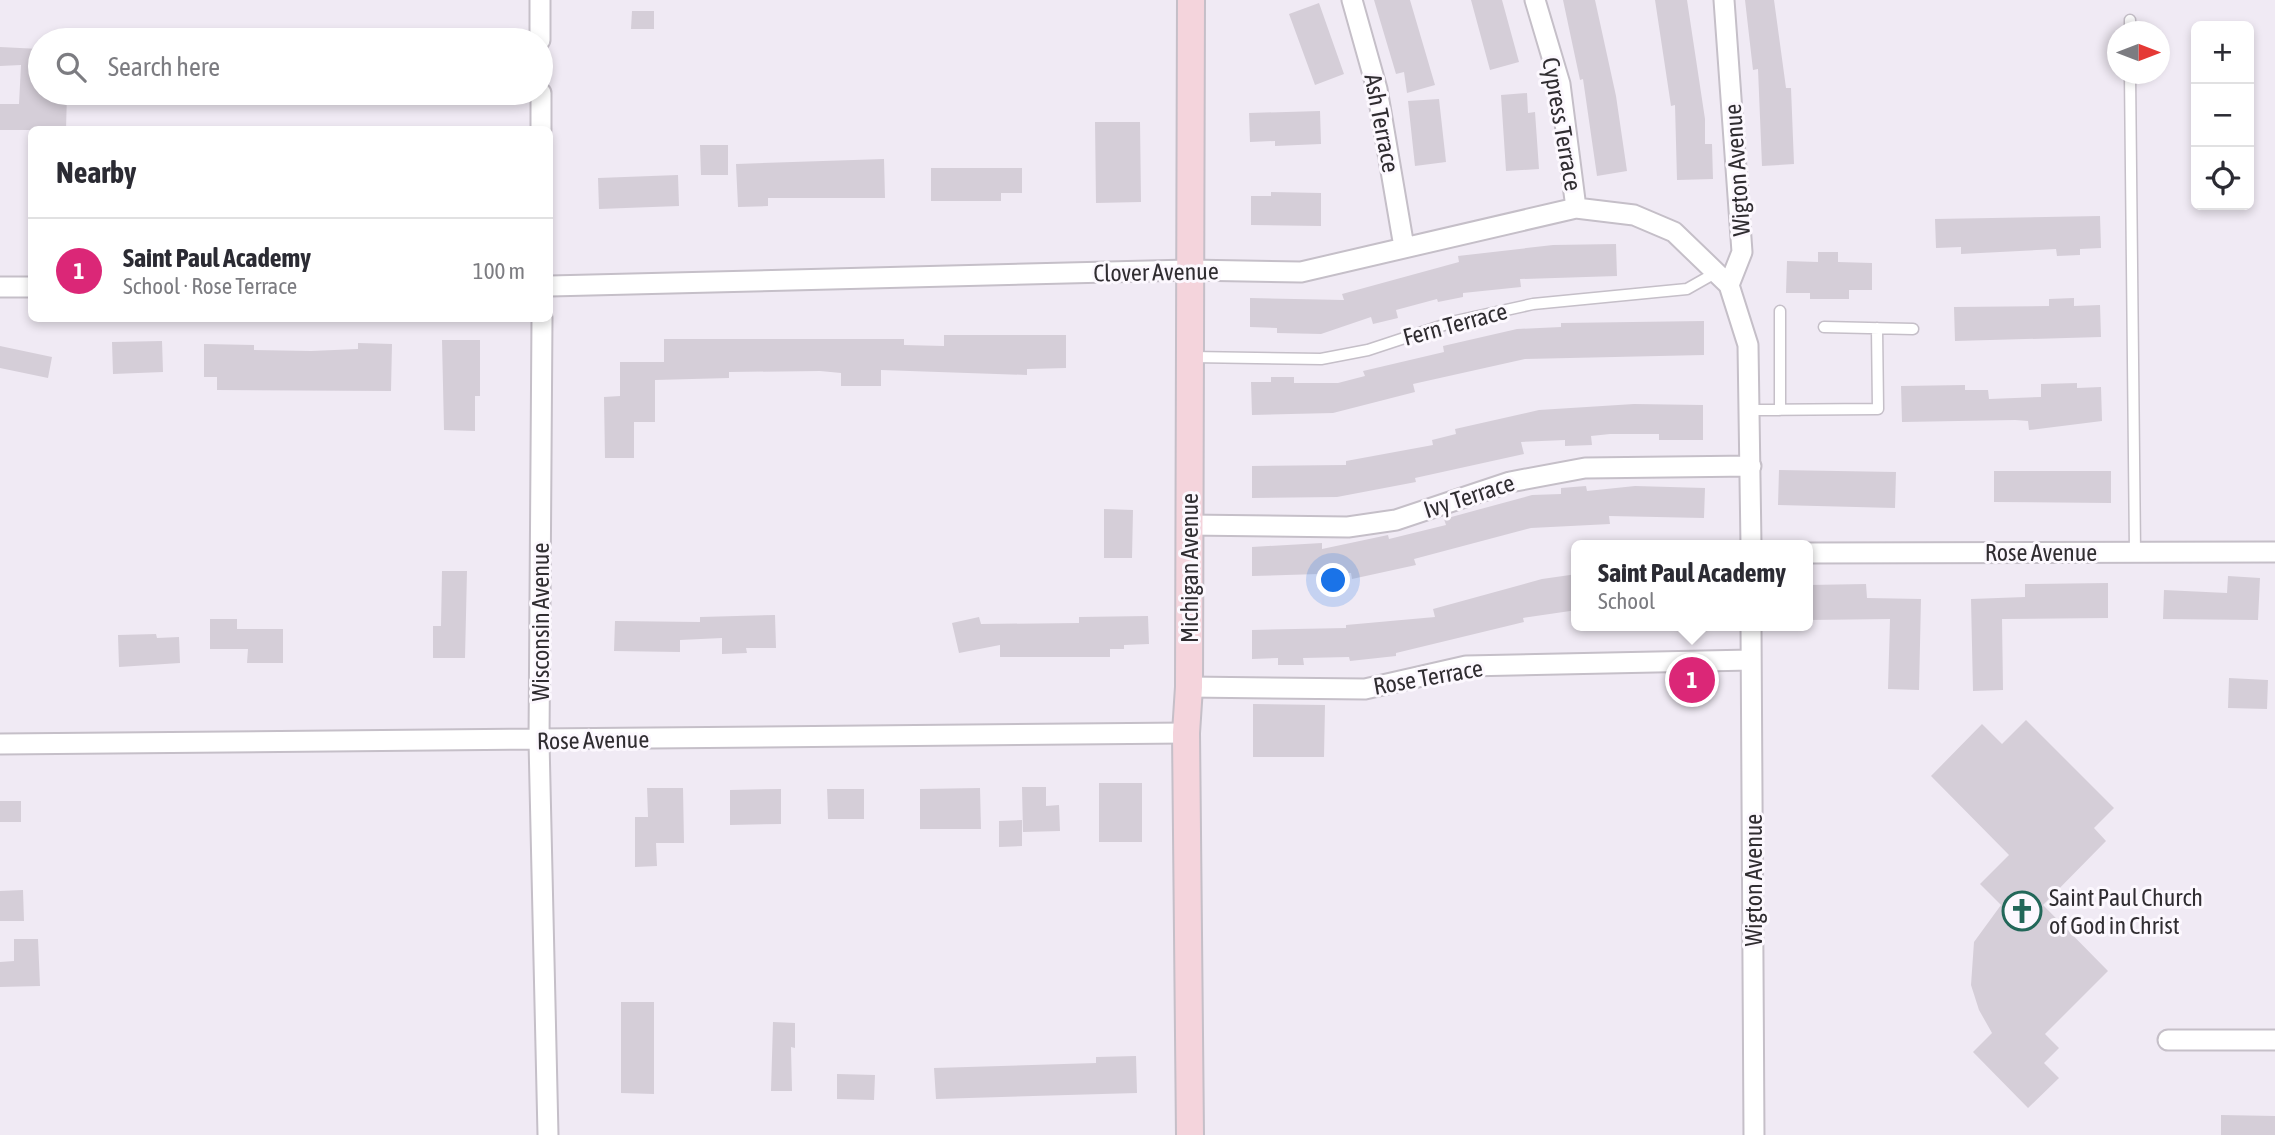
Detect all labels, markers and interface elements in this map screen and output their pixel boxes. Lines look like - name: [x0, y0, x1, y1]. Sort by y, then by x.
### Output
- north arrow: [2107, 21, 2170, 84]
- map controls: [2191, 21, 2254, 210]
- button: +: [2191, 21, 2254, 84]
- search box: [28, 28, 553, 105]
- icon: search: [52, 48, 90, 86]
- text: Search here: [108, 52, 220, 82]
- street label: Cypress Terrace: [1537, 55, 1587, 193]
- street label: Ash Terrace: [1359, 71, 1405, 175]
- button: −: [2191, 84, 2254, 147]
- street label: Wigton Avenue: [1719, 103, 1755, 237]
- button: locate: [2191, 147, 2254, 210]
- text: Nearby: [56, 155, 136, 189]
- text: Saint Paul Academy: [123, 243, 311, 273]
- street label: Clover Avenue: [1093, 257, 1219, 287]
- text: 1: [74, 258, 84, 284]
- text: 100 m: [473, 258, 525, 284]
- text: School · Rose Terrace: [123, 273, 297, 299]
- street label: Fern Terrace: [1400, 297, 1510, 351]
- street label: Ivy Terrace: [1420, 469, 1518, 523]
- street label: Michigan Avenue: [1176, 493, 1203, 643]
- street label: Rose Avenue: [1985, 539, 2097, 566]
- popup: [1571, 540, 1813, 631]
- street label: Wisconsin Avenue: [527, 543, 554, 701]
- text: Saint Paul Academy: [1598, 558, 1786, 588]
- your location: [1316, 563, 1350, 597]
- text: School: [1598, 588, 1655, 614]
- street label: Rose Terrace: [1371, 654, 1485, 700]
- pin: 1: [1669, 654, 1715, 706]
- street label: Rose Avenue: [537, 726, 649, 754]
- street label: Wigton Avenue: [1740, 814, 1767, 946]
- place label: Saint Paul Church of God in Christ: [2049, 884, 2203, 939]
- church icon: Saint Paul Church of God in Christ: [2001, 890, 2043, 932]

